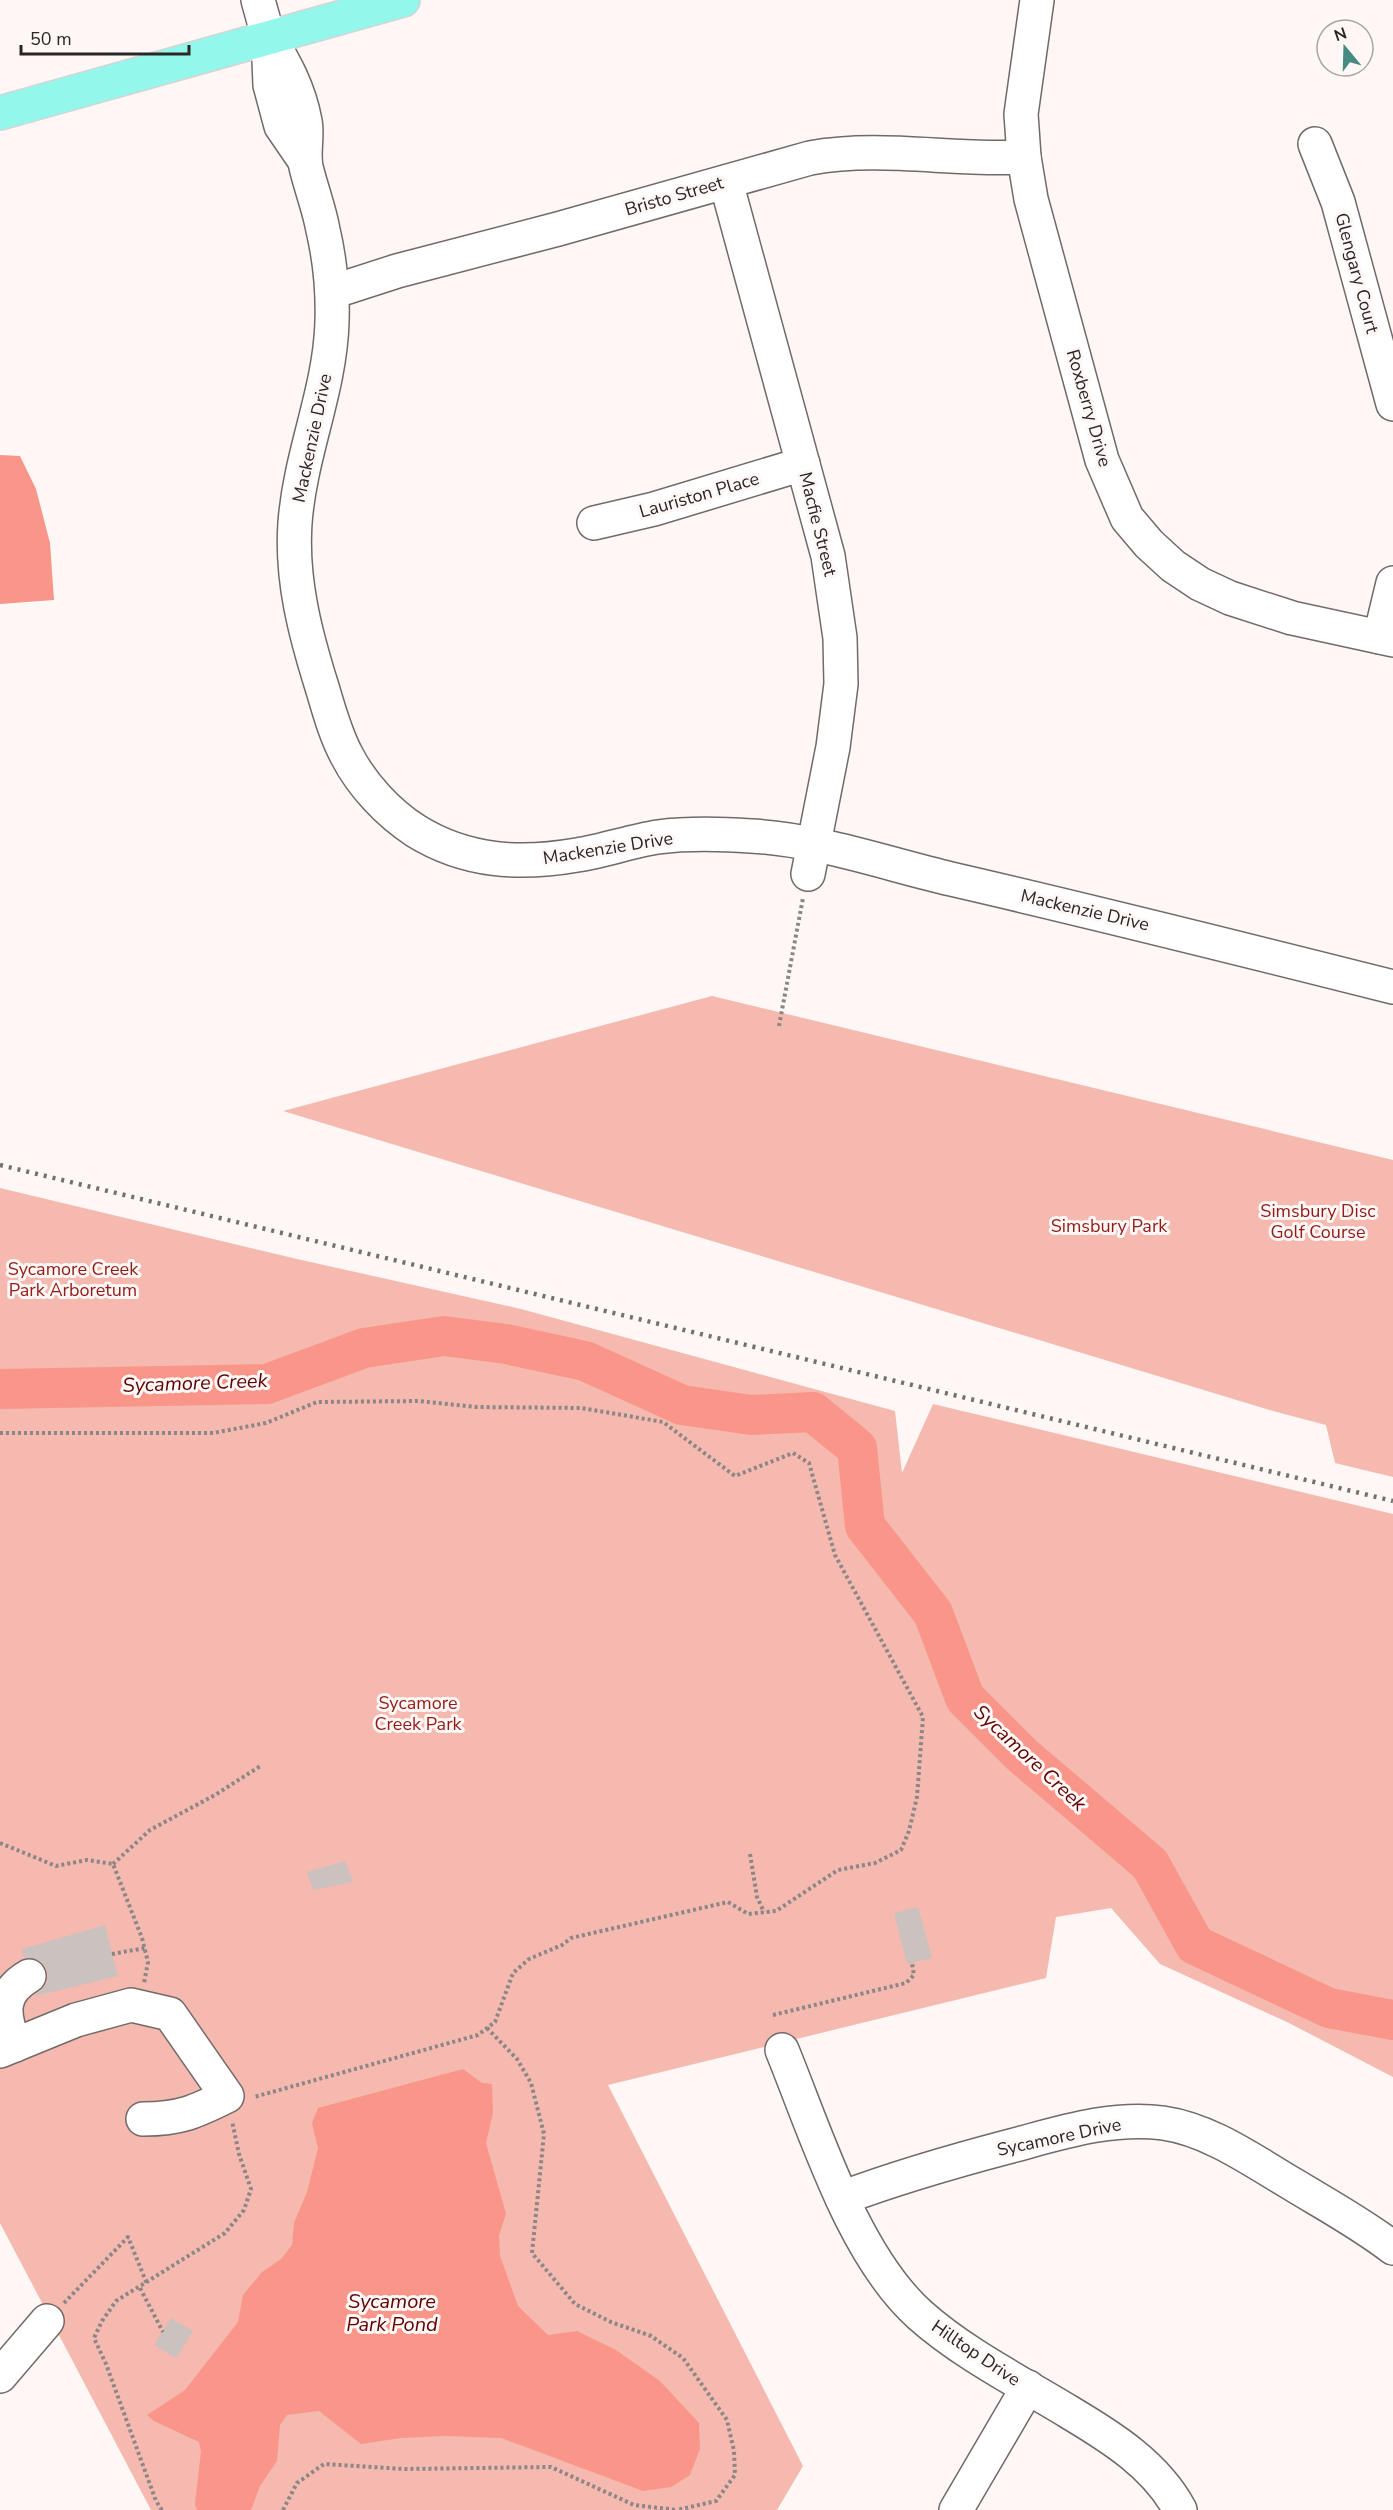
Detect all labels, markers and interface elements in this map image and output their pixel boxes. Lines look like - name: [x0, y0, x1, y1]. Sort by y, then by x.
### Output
- scale bar: [21, 18, 189, 56]
- north arrow: [1315, 18, 1375, 78]
- text: N: [1331, 22, 1350, 47]
- text: 50 m: [30, 27, 72, 51]
- street label: Bristo Street: [622, 170, 727, 221]
- street label: Glengary Court: [1329, 210, 1385, 337]
- street label: Roxberry Drive: [1061, 346, 1117, 470]
- street label: Mackenzie Drive: [287, 371, 337, 505]
- street label: Lauriston Place: [636, 466, 762, 524]
- street label: Macfie Street: [793, 469, 843, 579]
- street label: Mackenzie Drive: [541, 826, 675, 870]
- street label: Mackenzie Drive: [1018, 884, 1152, 936]
- park label: Simsbury Disc Golf Course: [1260, 1199, 1376, 1244]
- park label: Simsbury Park: [1051, 1214, 1168, 1238]
- park label: Sycamore Creek Park Arboretum: [8, 1257, 139, 1302]
- water label: Sycamore Creek: [122, 1367, 269, 1399]
- park label: Sycamore Creek Park: [374, 1691, 463, 1736]
- water label: Sycamore Creek: [968, 1699, 1093, 1818]
- street label: Sycamore Drive: [995, 2112, 1123, 2162]
- water label: Sycamore Park Pond: [346, 2288, 438, 2338]
- street label: Hilltop Drive: [927, 2314, 1025, 2392]

